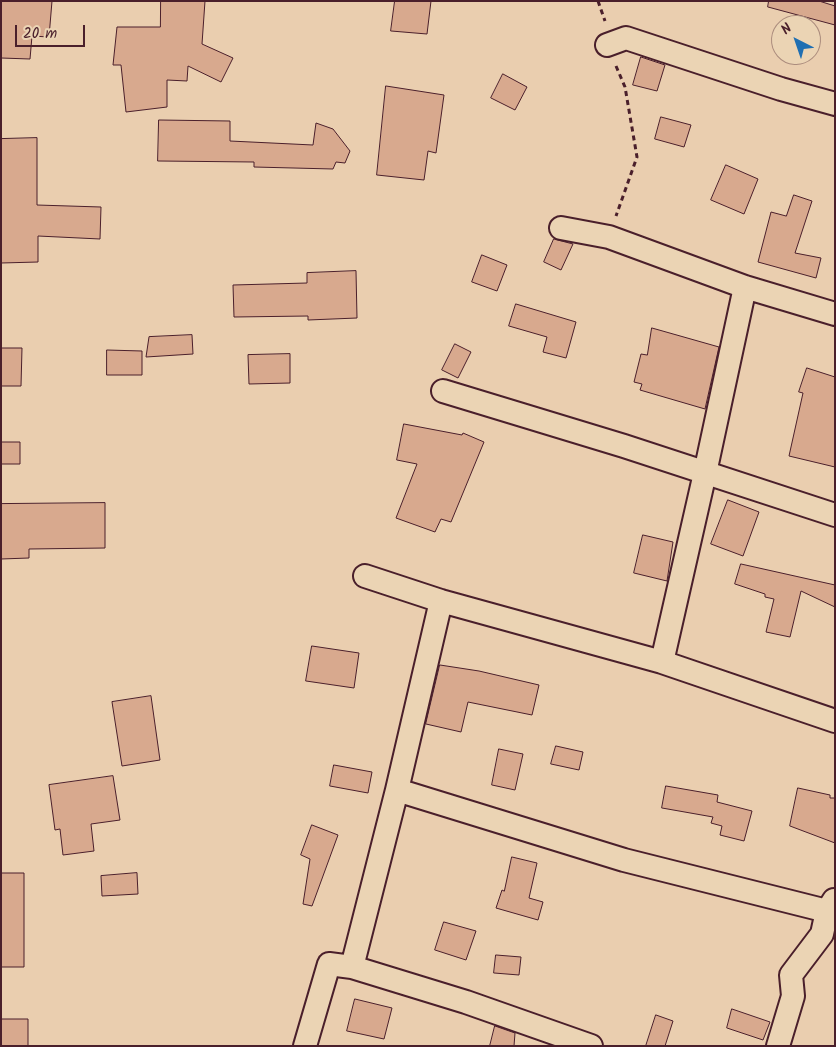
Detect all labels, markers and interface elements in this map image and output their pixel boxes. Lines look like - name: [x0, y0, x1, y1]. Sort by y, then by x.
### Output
- scale bar: [18, 15, 88, 47]
- north arrow: [771, 15, 821, 65]
- text: N: [776, 18, 797, 41]
- text: 20 m: [23, 22, 57, 46]

